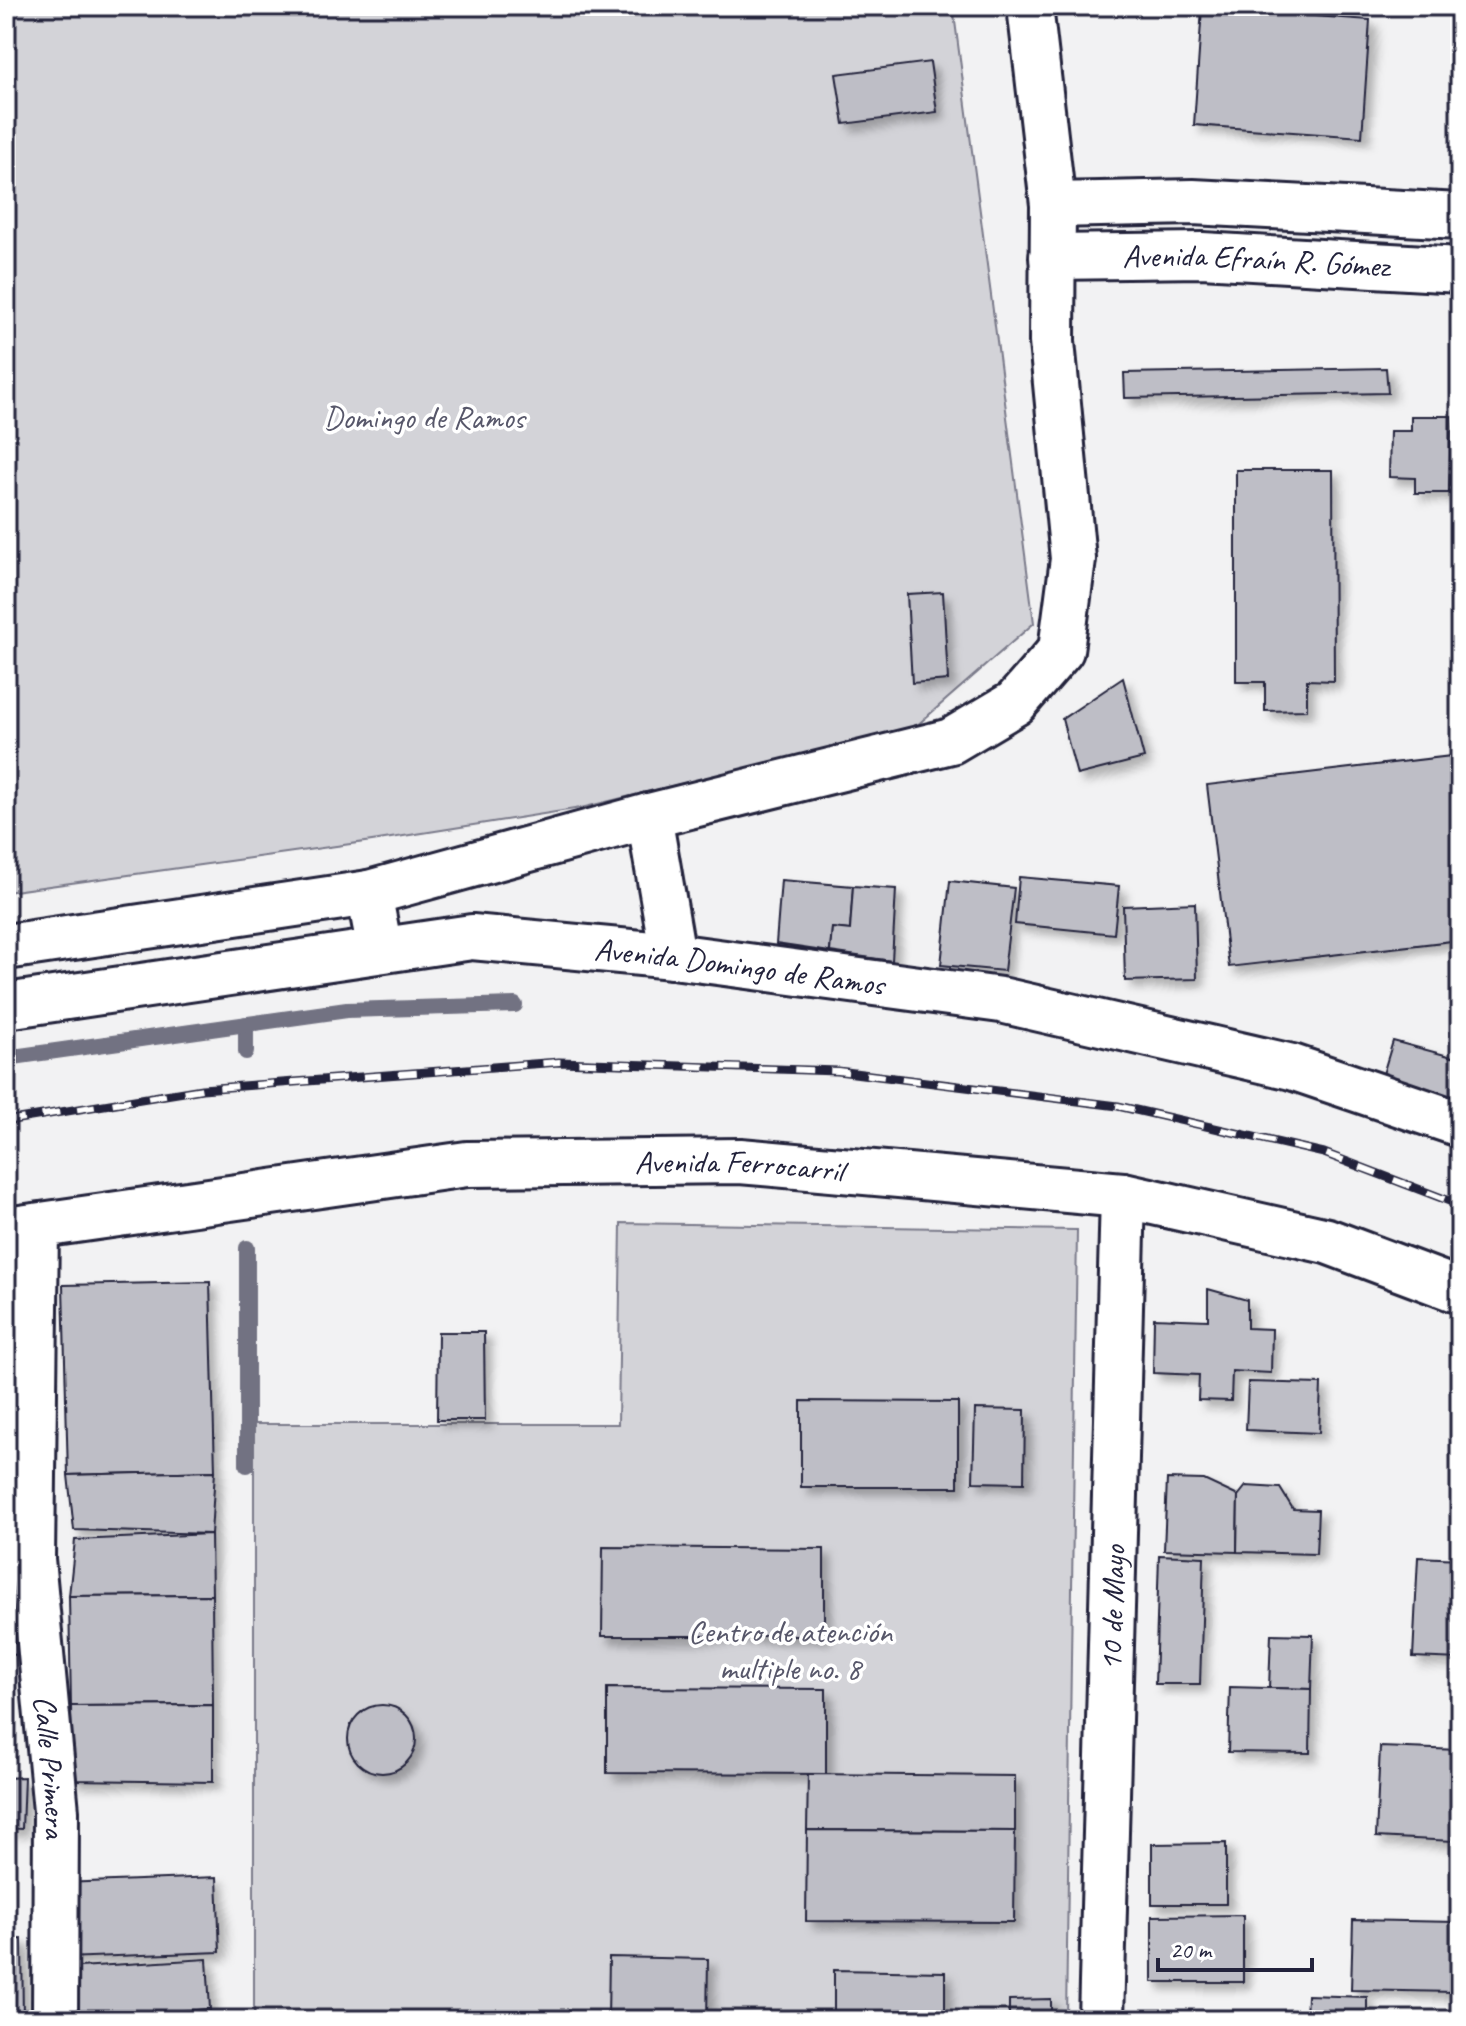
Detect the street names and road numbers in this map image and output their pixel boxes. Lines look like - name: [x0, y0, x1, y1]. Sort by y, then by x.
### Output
- street label: Avenida Efraín R. Gómez: [1122, 235, 1393, 287]
- street label: Avenida Domingo de Ramos: [592, 929, 890, 1006]
- street label: Avenida Ferrocarril: [635, 1141, 851, 1192]
- street label: 10 de Mayo: [1090, 1543, 1135, 1671]
- street label: Calle Primera: [24, 1694, 76, 1841]

